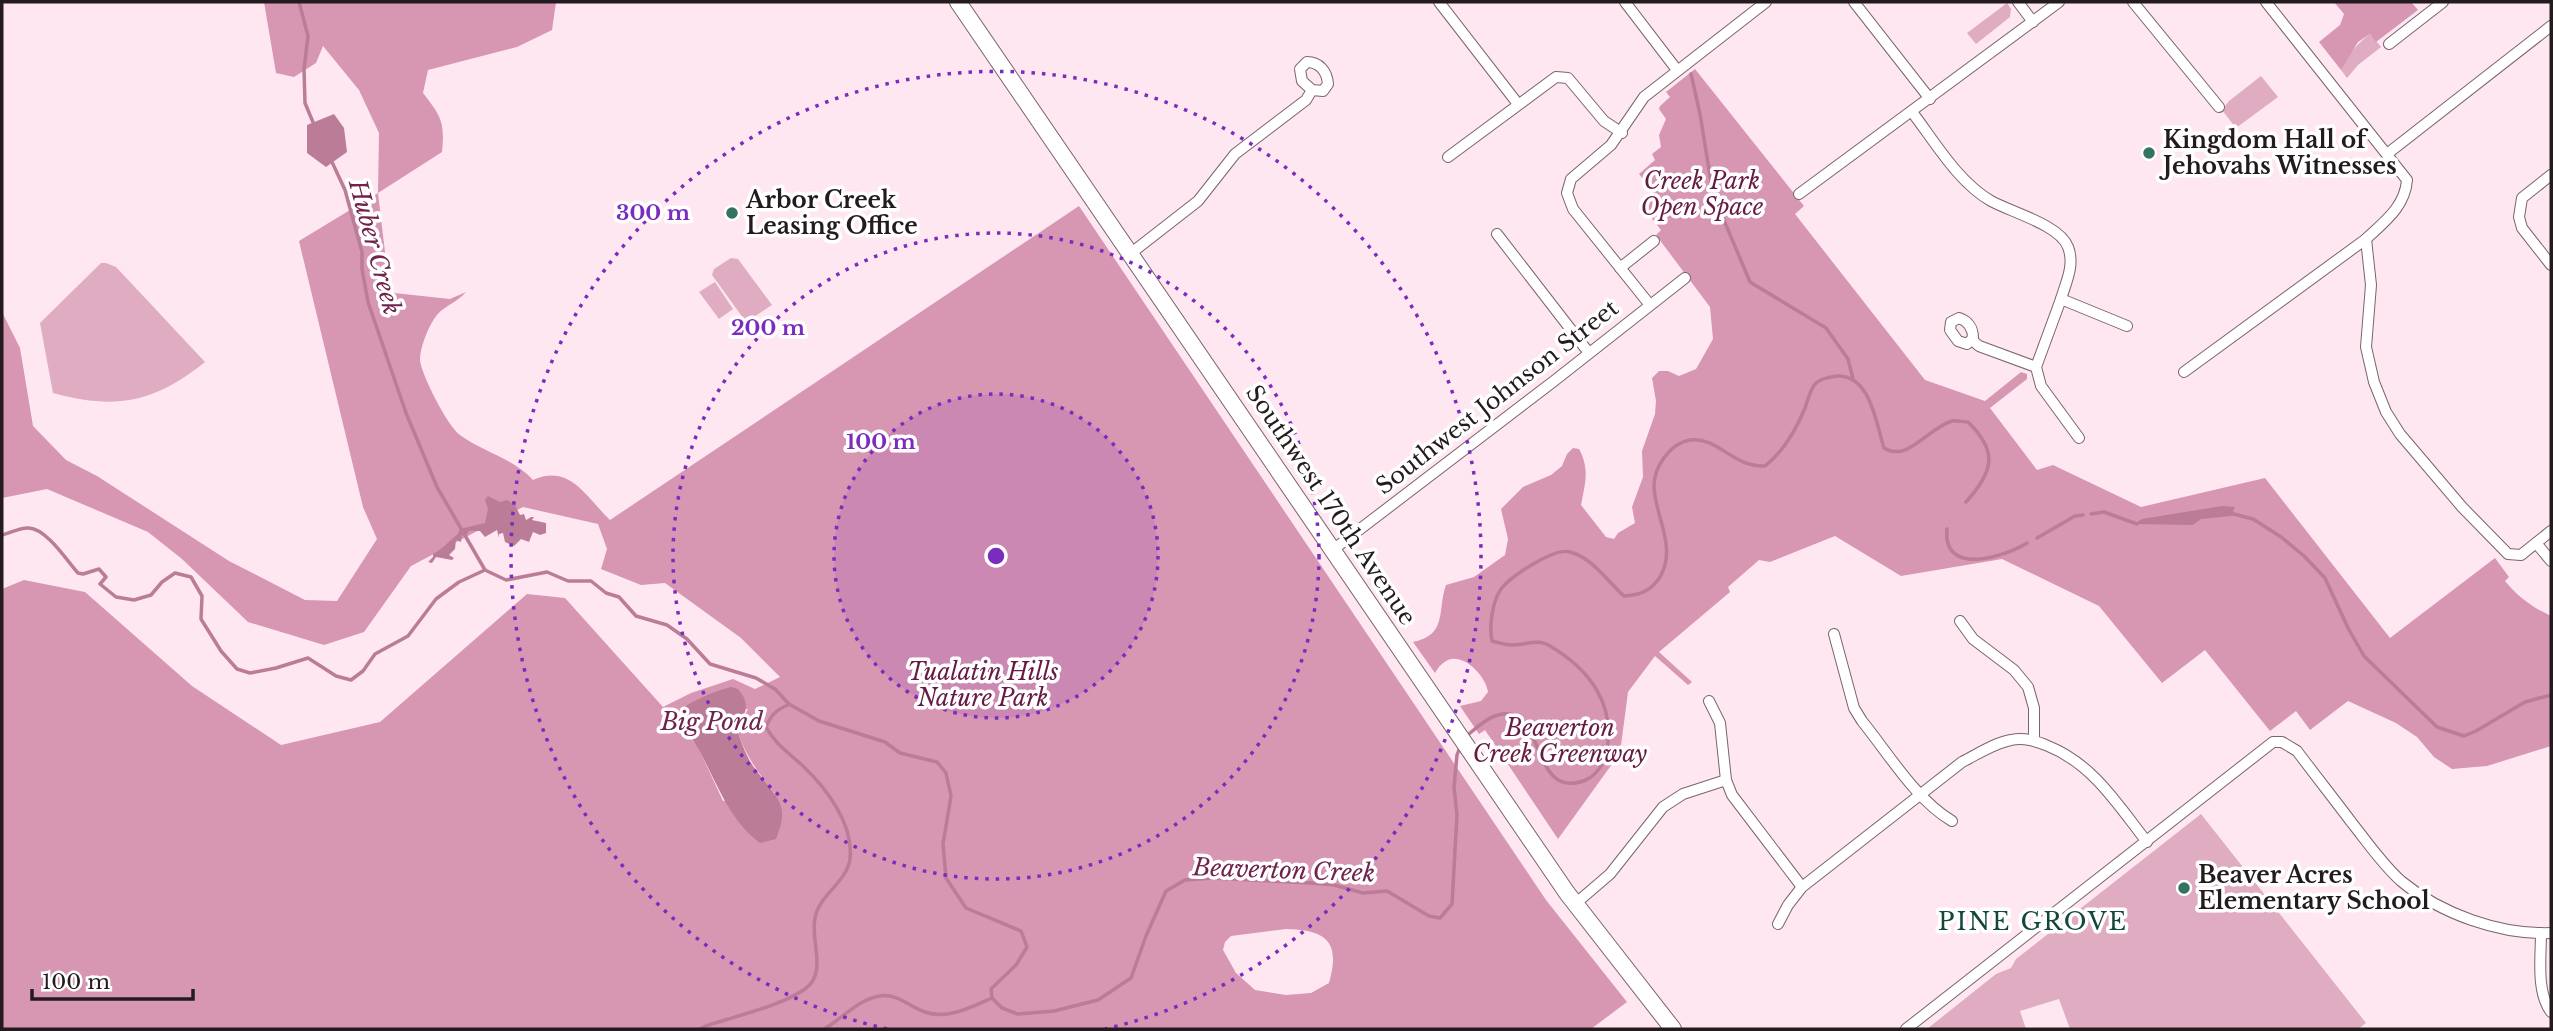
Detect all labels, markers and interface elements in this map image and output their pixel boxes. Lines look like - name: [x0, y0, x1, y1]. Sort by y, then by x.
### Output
- place label: Kingdom Hall of Jehovahs Witnesses: [2159, 126, 2397, 180]
- marker: Kingdom Hall of Jehovahs Witnesses: [2141, 145, 2157, 161]
- park label: Creek Park Open Space: [1641, 167, 1764, 221]
- water label: Huber Creek: [343, 175, 407, 318]
- place label: Arbor Creek Leasing Office: [745, 186, 918, 240]
- text: 300 m: [616, 200, 690, 226]
- marker: Arbor Creek Leasing Office: [724, 205, 740, 221]
- street label: Southwest Johnson Street: [1370, 294, 1624, 500]
- text: 200 m: [731, 315, 805, 341]
- street label: Southwest 170th Avenue: [1240, 380, 1422, 630]
- text: 100 m: [846, 429, 916, 455]
- centre of rings: [984, 544, 1008, 568]
- park label: Tualatin Hills Nature Park: [907, 658, 1059, 712]
- water label: Big Pond: [660, 707, 764, 736]
- park label: Beaverton Creek Greenway: [1473, 714, 1647, 768]
- water label: Beaverton Creek: [1191, 852, 1376, 888]
- place label: Beaver Acres Elementary School: [2198, 861, 2430, 915]
- marker: Beaver Acres Elementary School: [2176, 880, 2192, 896]
- district label: PINE GROVE: [1938, 907, 2128, 936]
- scale bar: [32, 958, 192, 1002]
- text: 100 m: [42, 969, 110, 995]

